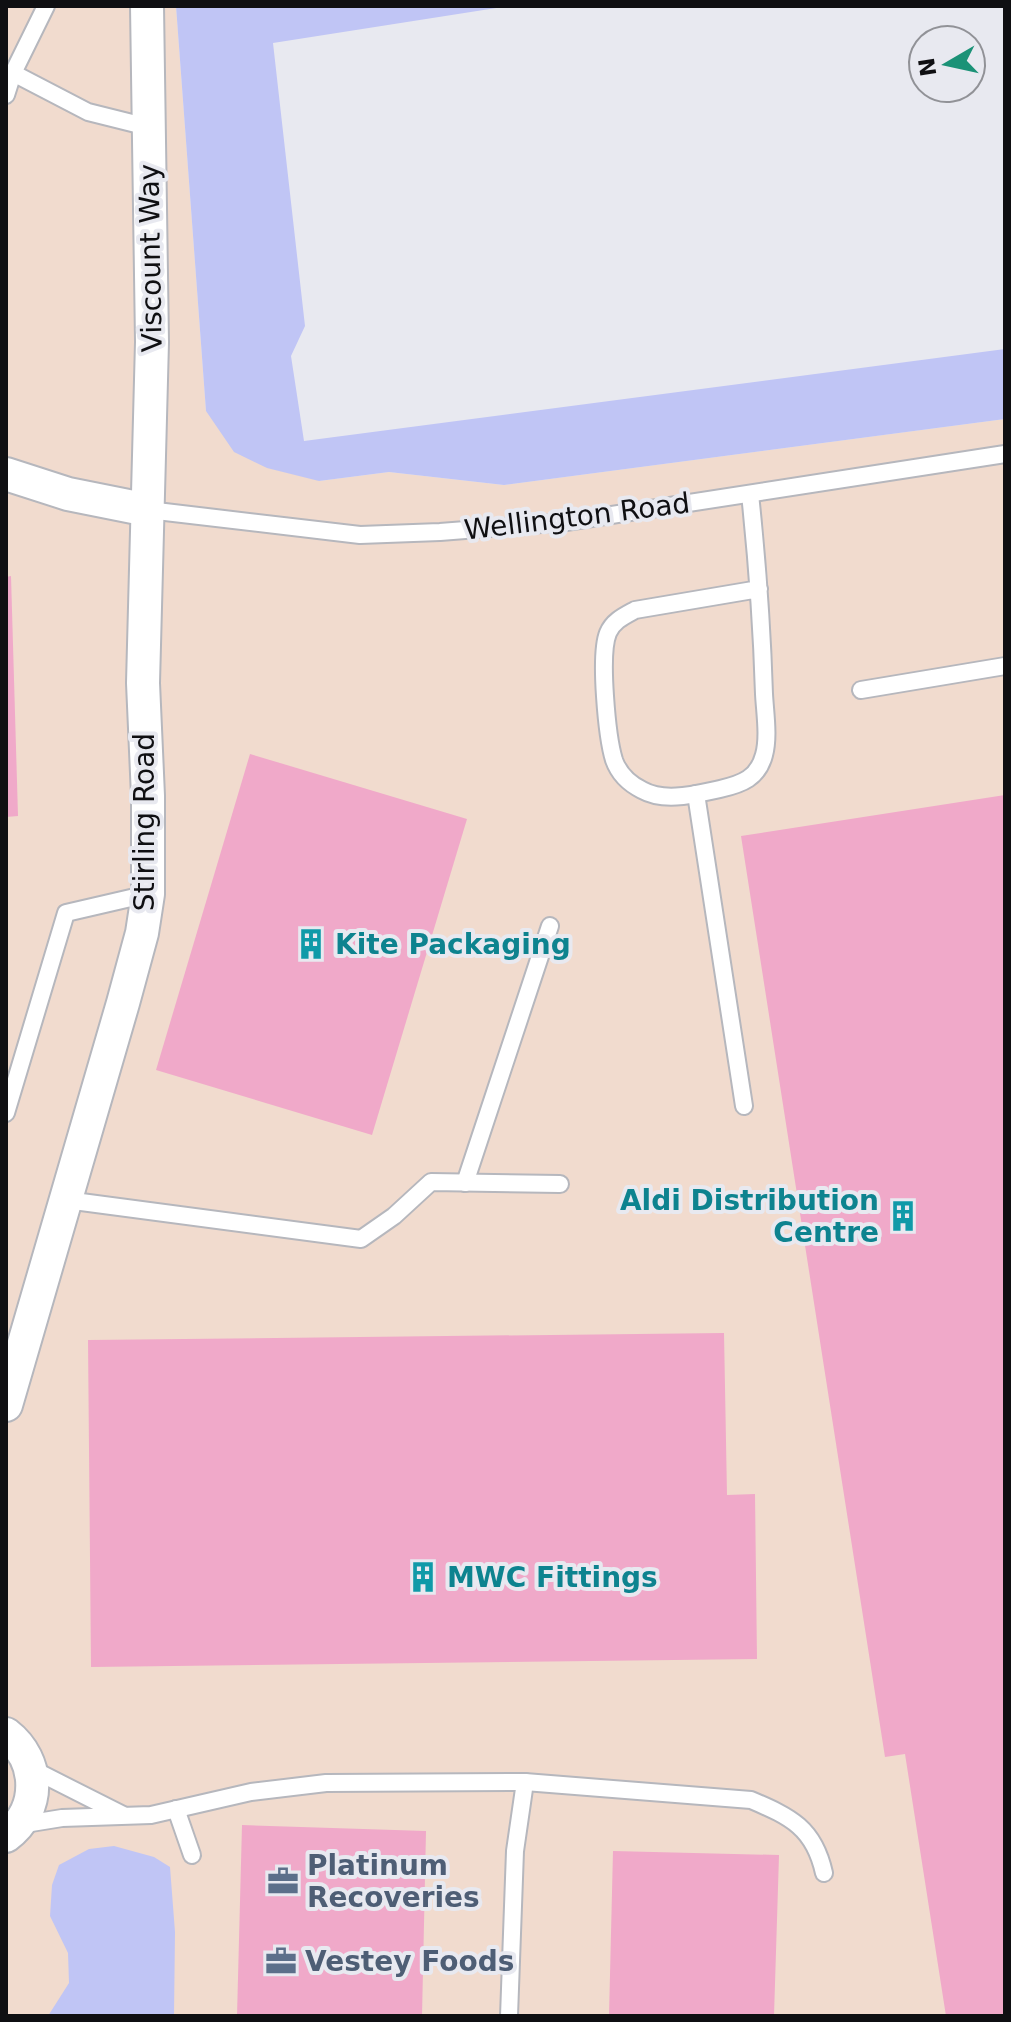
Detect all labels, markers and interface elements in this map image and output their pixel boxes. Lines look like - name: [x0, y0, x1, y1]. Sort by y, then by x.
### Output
- north arrow: [907, 24, 987, 104]
- text: N: [914, 56, 942, 78]
- street label: Viscount Way: [132, 163, 169, 352]
- street label: Wellington Road: [462, 486, 692, 547]
- street label: Stirling Road: [128, 733, 161, 911]
- building icon: Kite Packaging: [294, 927, 328, 961]
- place label: Kite Packaging: [335, 928, 571, 961]
- place label: Aldi Distribution Centre: [620, 1184, 879, 1249]
- building icon: Aldi Distribution Centre: [886, 1199, 920, 1233]
- building icon: MWC Fittings: [406, 1560, 440, 1594]
- place label: MWC Fittings: [447, 1561, 658, 1594]
- place label: Platinum Recoveries: [307, 1849, 480, 1914]
- office icon: Platinum Recoveries: [266, 1864, 300, 1898]
- office icon: Vestey Foods: [264, 1944, 298, 1978]
- place label: Vestey Foods: [305, 1945, 514, 1978]

